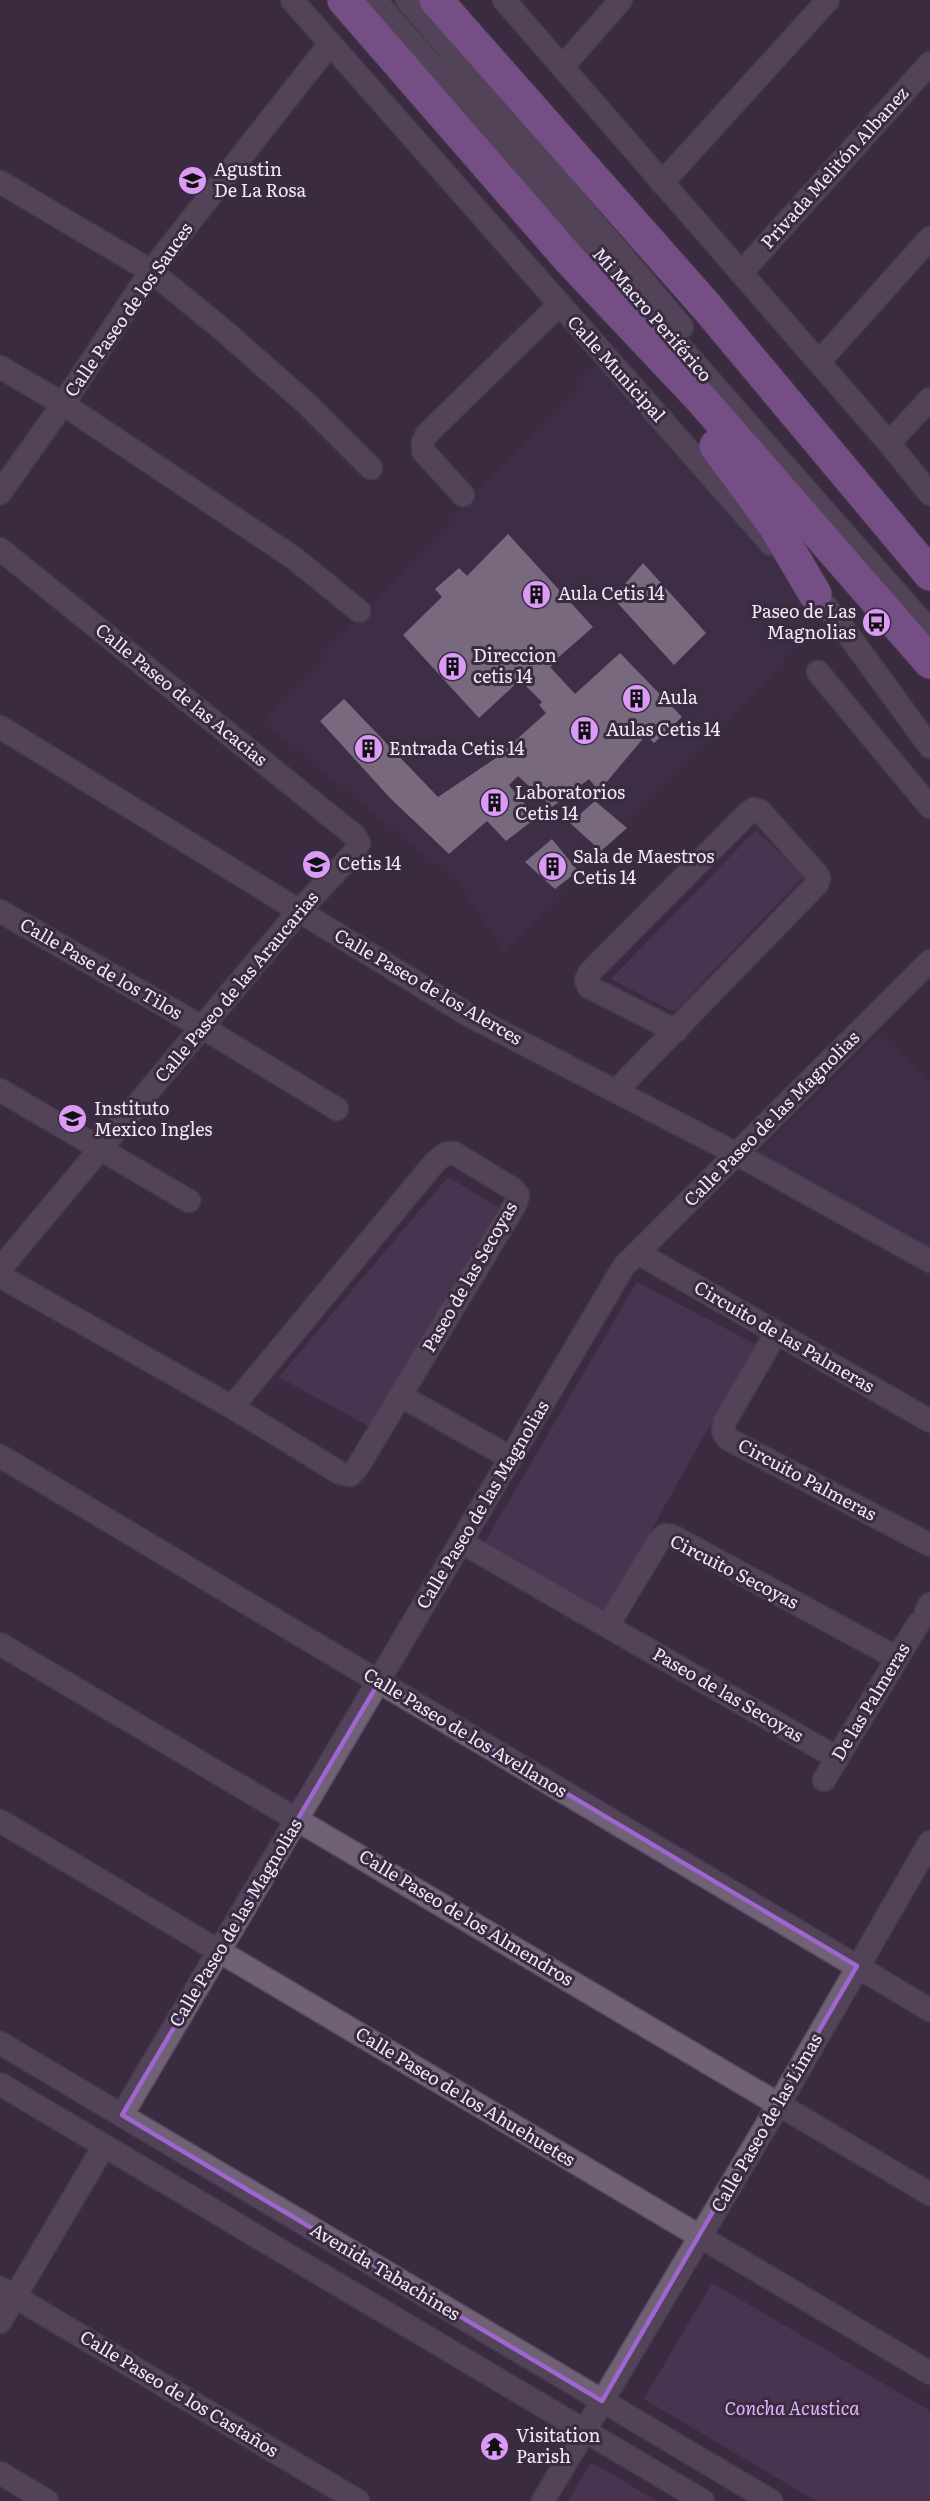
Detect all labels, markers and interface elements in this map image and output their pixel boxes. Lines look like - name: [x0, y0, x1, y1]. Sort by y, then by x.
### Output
- street label: Privada Melitón Albanez: [754, 80, 914, 254]
- place label: Agustin De La Rosa: [214, 155, 306, 203]
- school or university icon: Agustin De La Rosa: [177, 164, 209, 196]
- street label: Calle Paseo de los Sauces: [57, 216, 198, 402]
- street label: Mi Macro Periférico: [587, 241, 719, 387]
- street label: Calle Municipal: [562, 309, 672, 427]
- building icon: Aula Cetis 14: [521, 578, 553, 610]
- place label: Aula Cetis 14: [558, 579, 665, 606]
- place label: Paseo de Las Magnolias: [751, 597, 856, 645]
- bus stop icon: Paseo de Las Magnolias: [861, 606, 893, 638]
- street label: Calle Paseo de las Acacias: [90, 616, 274, 772]
- place label: Direccion cetis 14: [473, 641, 557, 689]
- building icon: Direccion cetis 14: [436, 650, 468, 682]
- building icon: Aula: [621, 682, 653, 714]
- place label: Aula: [658, 683, 698, 710]
- building icon: Aulas Cetis 14: [569, 714, 601, 746]
- place label: Aulas Cetis 14: [606, 715, 720, 742]
- building icon: Entrada Cetis 14: [352, 733, 384, 765]
- place label: Entrada Cetis 14: [389, 734, 524, 761]
- place label: Laboratorios Cetis 14: [515, 778, 625, 826]
- building icon: Laboratorios Cetis 14: [478, 787, 510, 819]
- place label: Sala de Maestros Cetis 14: [573, 842, 714, 890]
- school or university icon: Cetis 14: [301, 848, 333, 880]
- place label: Cetis 14: [338, 849, 401, 876]
- building icon: Sala de Maestros Cetis 14: [536, 851, 568, 883]
- street label: Calle Paseo de las Araucarias: [148, 884, 324, 1088]
- street label: Calle Pase de los Tilos: [16, 910, 188, 1025]
- street label: Calle Paseo de los Alerces: [330, 921, 528, 1051]
- street label: Calle Paseo de las Magnolias: [677, 1024, 865, 1212]
- place label: Instituto Mexico Ingles: [94, 1094, 212, 1142]
- school or university icon: Instituto Mexico Ingles: [57, 1103, 89, 1135]
- street label: Paseo de las Secoyas: [414, 1196, 523, 1357]
- street label: Circuito de las Palmeras: [690, 1273, 880, 1398]
- street label: Calle Paseo de las Magnolias: [409, 1395, 555, 1614]
- street label: Circuito Palmeras: [734, 1431, 882, 1527]
- street label: Circuito Secoyas: [666, 1527, 804, 1615]
- street label: De las Palmeras: [824, 1637, 916, 1765]
- street label: Paseo de las Secoyas: [648, 1639, 809, 1748]
- street label: Calle Paseo de los Avellanos: [359, 1660, 573, 1803]
- street label: Calle Paseo de las Magnolias: [162, 1813, 308, 2032]
- street label: Calle Paseo de los Almendros: [355, 1842, 579, 1992]
- street label: Calle Paseo de los Ahuehuetes: [351, 2019, 581, 2172]
- street label: Calle Paseo de las Limas: [703, 2028, 828, 2217]
- street label: Avenida Tabachines: [306, 2215, 466, 2326]
- street label: Calle Paseo de los Castaños: [75, 2323, 284, 2463]
- park label: Concha Acustica: [725, 2394, 860, 2421]
- place label: Visitation Parish: [516, 2421, 601, 2469]
- temple icon: Visitation Parish: [479, 2430, 511, 2462]

